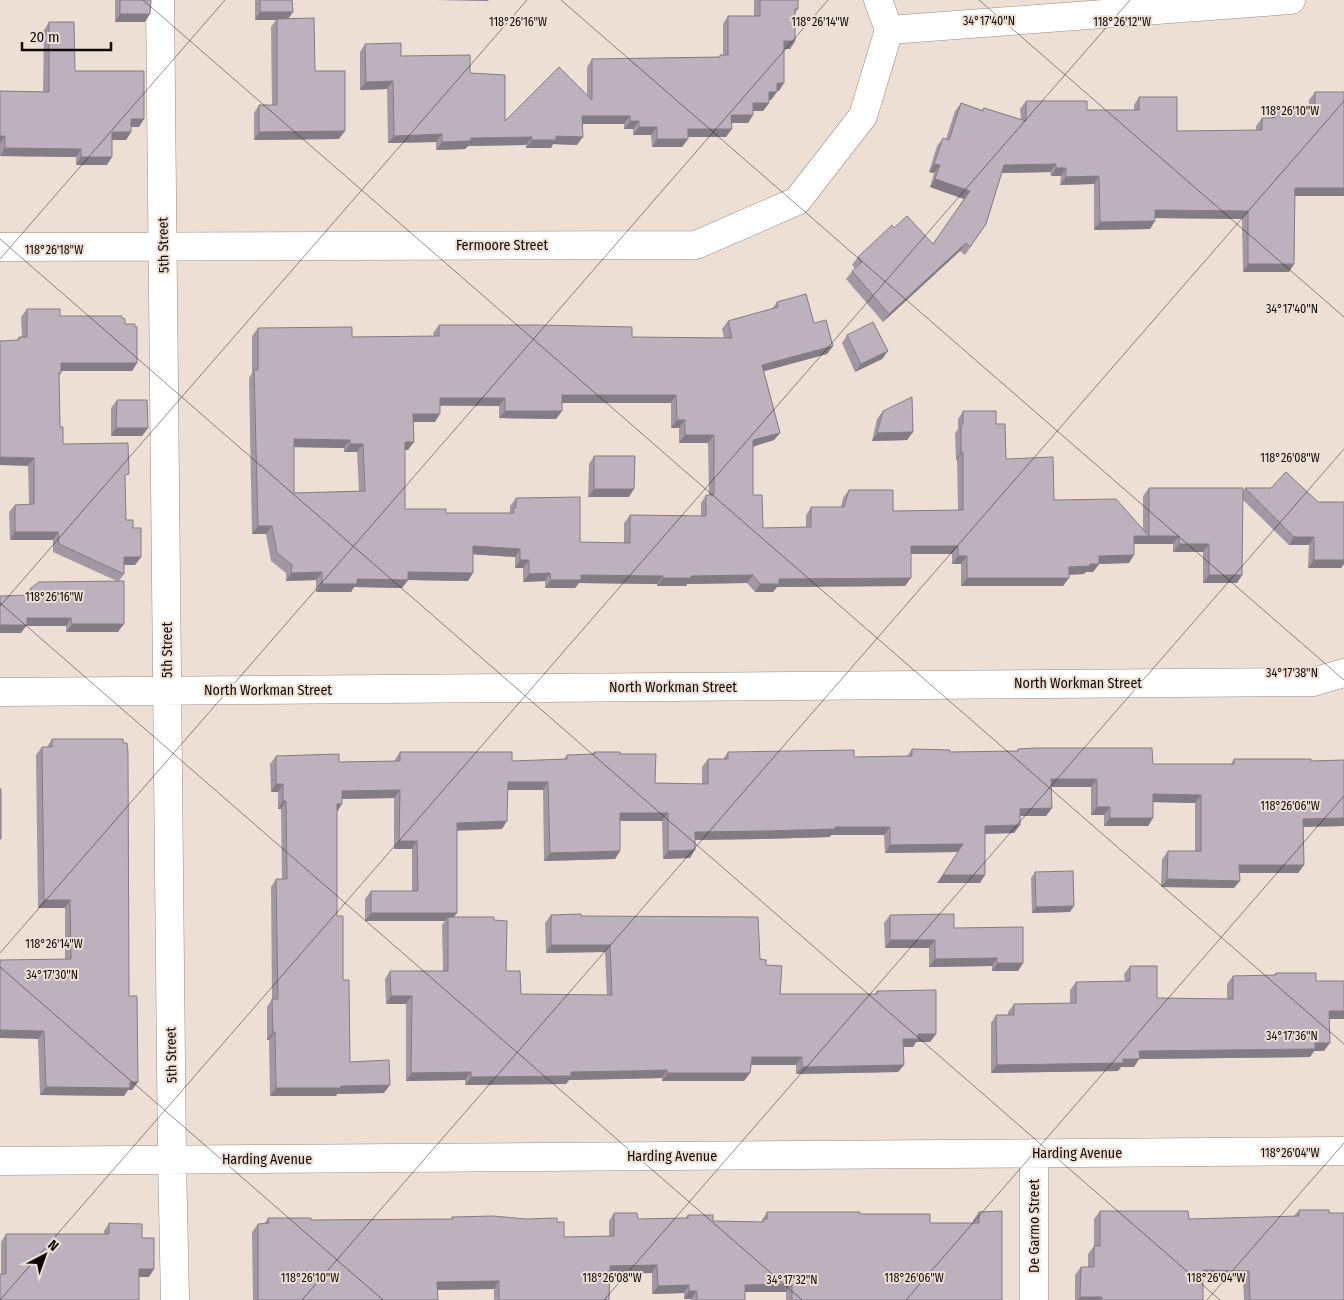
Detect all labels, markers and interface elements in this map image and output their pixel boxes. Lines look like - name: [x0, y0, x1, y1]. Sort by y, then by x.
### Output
- text: 34°17'40"N: [963, 14, 1015, 28]
- text: 118°26'16"W: [489, 15, 547, 29]
- text: 118°26'14"W: [791, 15, 849, 29]
- text: 118°26'12"W: [1093, 15, 1151, 29]
- scale bar: [22, 20, 111, 52]
- text: 20 m: [30, 28, 60, 46]
- text: 118°26'10"W: [1261, 104, 1319, 118]
- street label: 5th Street: [155, 216, 172, 273]
- street label: Fermoore Street: [456, 237, 548, 254]
- text: 118°26'18"W: [25, 243, 83, 257]
- text: 34°17'40"N: [1266, 302, 1318, 316]
- text: 118°26'08"W: [1260, 451, 1320, 465]
- text: 118°26'16"W: [25, 590, 83, 604]
- street label: 5th Street: [159, 622, 176, 678]
- text: 34°17'38"N: [1266, 666, 1318, 680]
- street label: North Workman Street: [1014, 675, 1142, 692]
- street label: North Workman Street: [609, 679, 737, 696]
- street label: North Workman Street: [204, 682, 332, 699]
- text: 118°26'06"W: [1260, 799, 1320, 813]
- text: 118°26'14"W: [25, 937, 83, 951]
- text: 34°17'30"N: [26, 968, 78, 982]
- street label: 5th Street: [163, 1026, 180, 1083]
- text: 34°17'36"N: [1266, 1029, 1318, 1043]
- street label: Harding Avenue: [1032, 1145, 1122, 1162]
- text: 118°26'04"W: [1260, 1146, 1320, 1160]
- street label: Harding Avenue: [627, 1148, 717, 1165]
- street label: Harding Avenue: [222, 1151, 312, 1168]
- street label: De Garmo Street: [1026, 1179, 1043, 1273]
- north arrow: [20, 1230, 70, 1280]
- text: N: [44, 1236, 62, 1255]
- text: 118°26'10"W: [281, 1271, 339, 1285]
- text: 118°26'08"W: [582, 1271, 642, 1285]
- text: 118°26'06"W: [884, 1271, 944, 1285]
- text: 118°26'04"W: [1186, 1271, 1246, 1285]
- text: 34°17'32"N: [766, 1273, 818, 1287]

